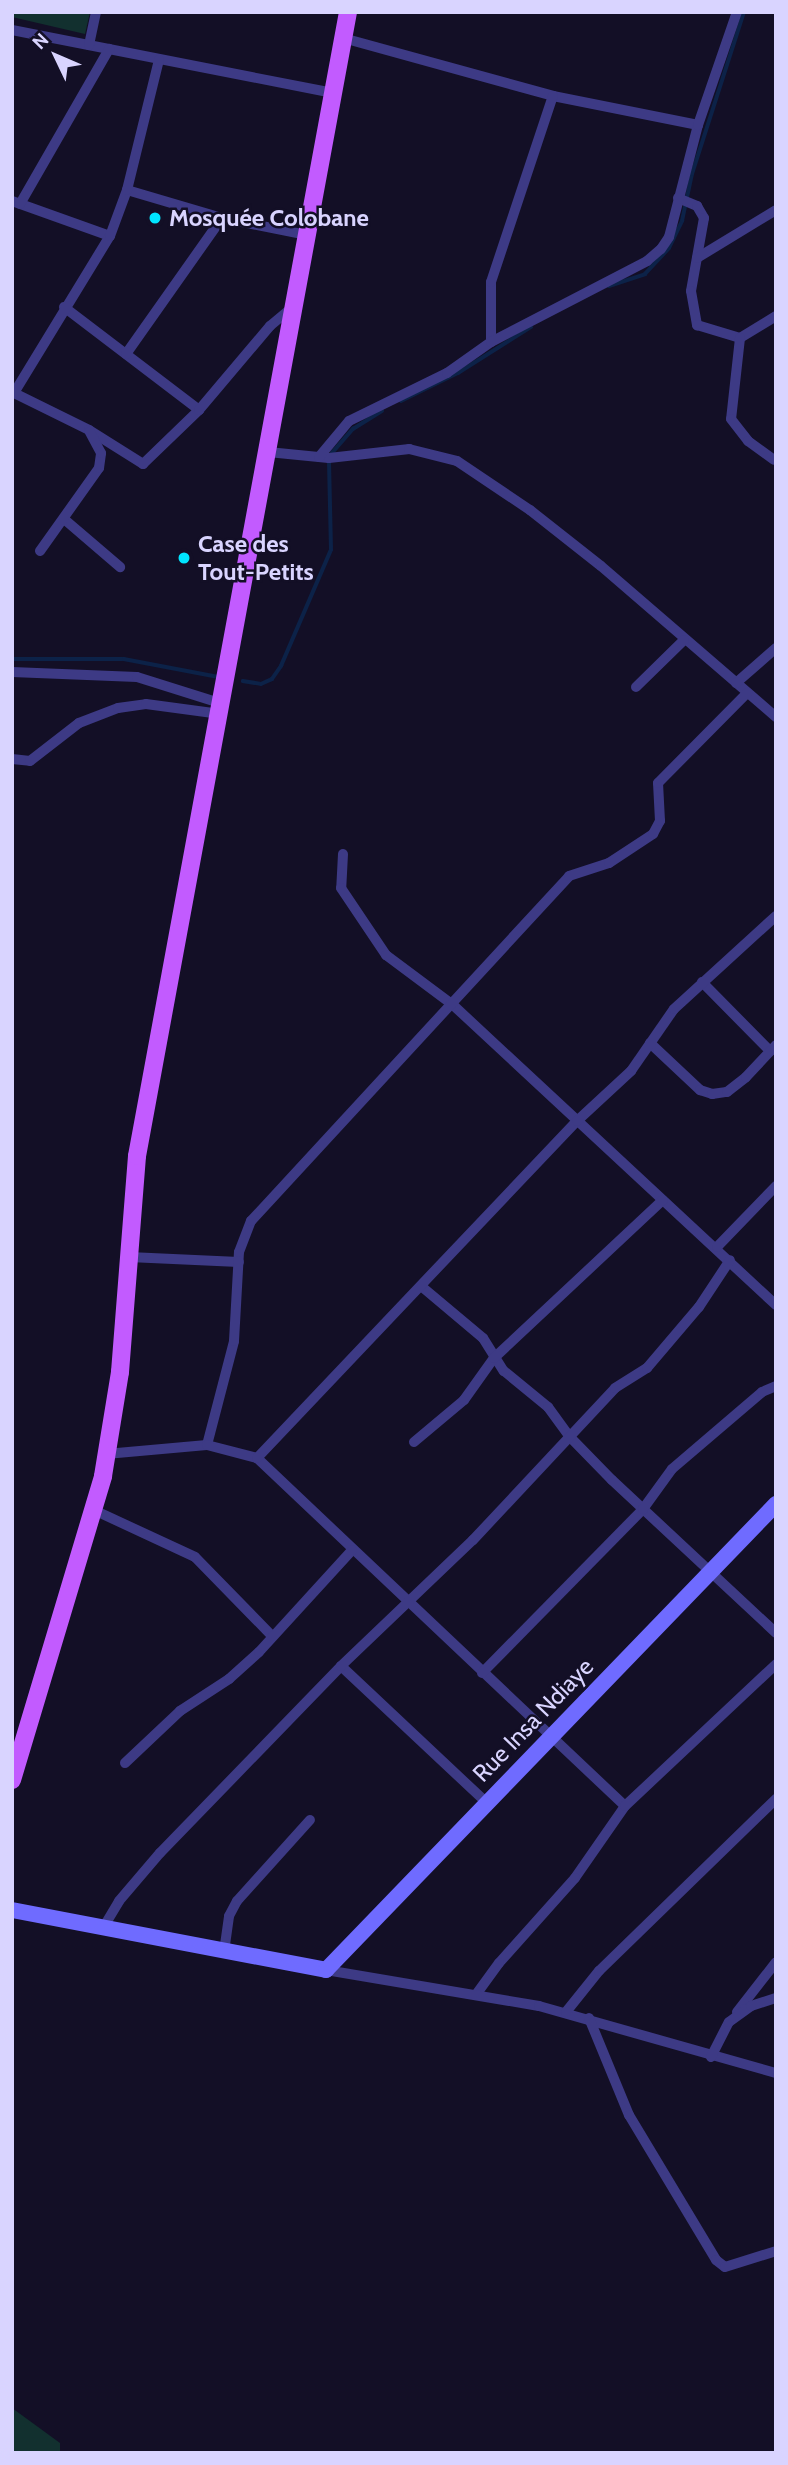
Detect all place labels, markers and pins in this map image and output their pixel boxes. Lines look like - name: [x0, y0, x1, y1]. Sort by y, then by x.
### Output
- place label: Mosquée Colobane: [169, 204, 369, 232]
- marker: Mosquée Colobane: [147, 210, 163, 226]
- place label: Case des Tout-Petits: [198, 530, 314, 586]
- marker: Case des Tout-Petits: [176, 550, 192, 566]

